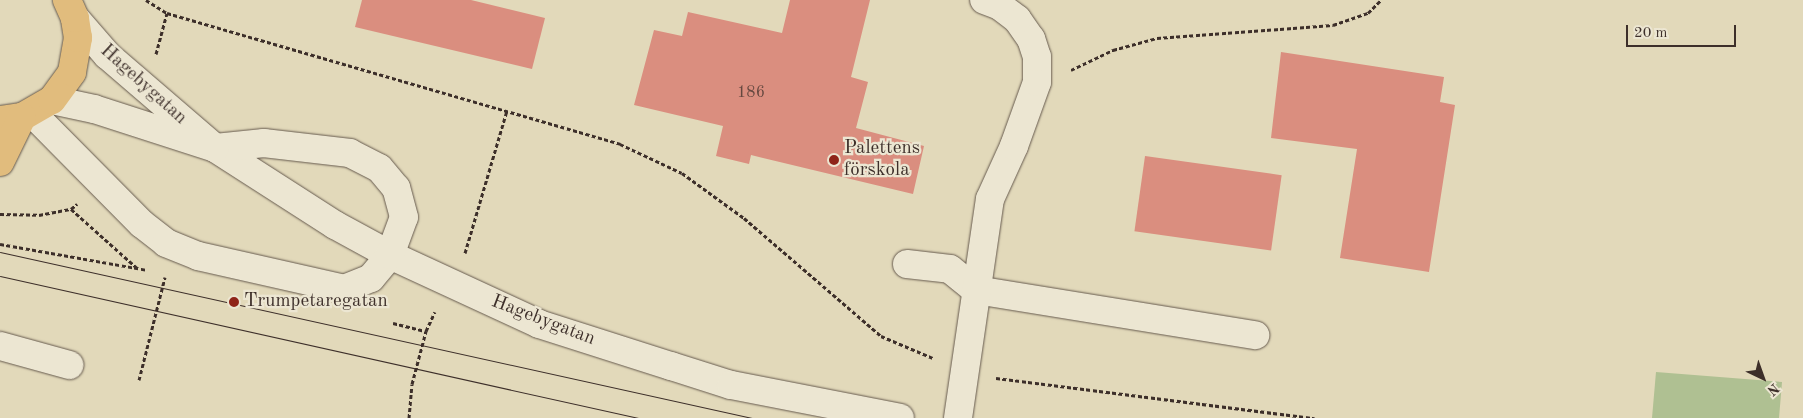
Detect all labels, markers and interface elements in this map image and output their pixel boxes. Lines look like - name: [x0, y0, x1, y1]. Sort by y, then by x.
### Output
- scale bar: [1628, 15, 1738, 47]
- text: 20 m: [1634, 26, 1668, 41]
- street label: Hagebygatan: [95, 40, 191, 130]
- house number: 186: [737, 83, 765, 103]
- place label: Palettens förskola: [844, 138, 920, 182]
- marker: Palettens förskola: [828, 154, 840, 166]
- place label: Trumpetaregatan: [244, 291, 388, 313]
- street label: Hagebygatan: [488, 291, 598, 351]
- marker: Trumpetaregatan: [228, 296, 240, 308]
- north arrow: [1738, 353, 1788, 403]
- text: N: [1764, 380, 1782, 398]

